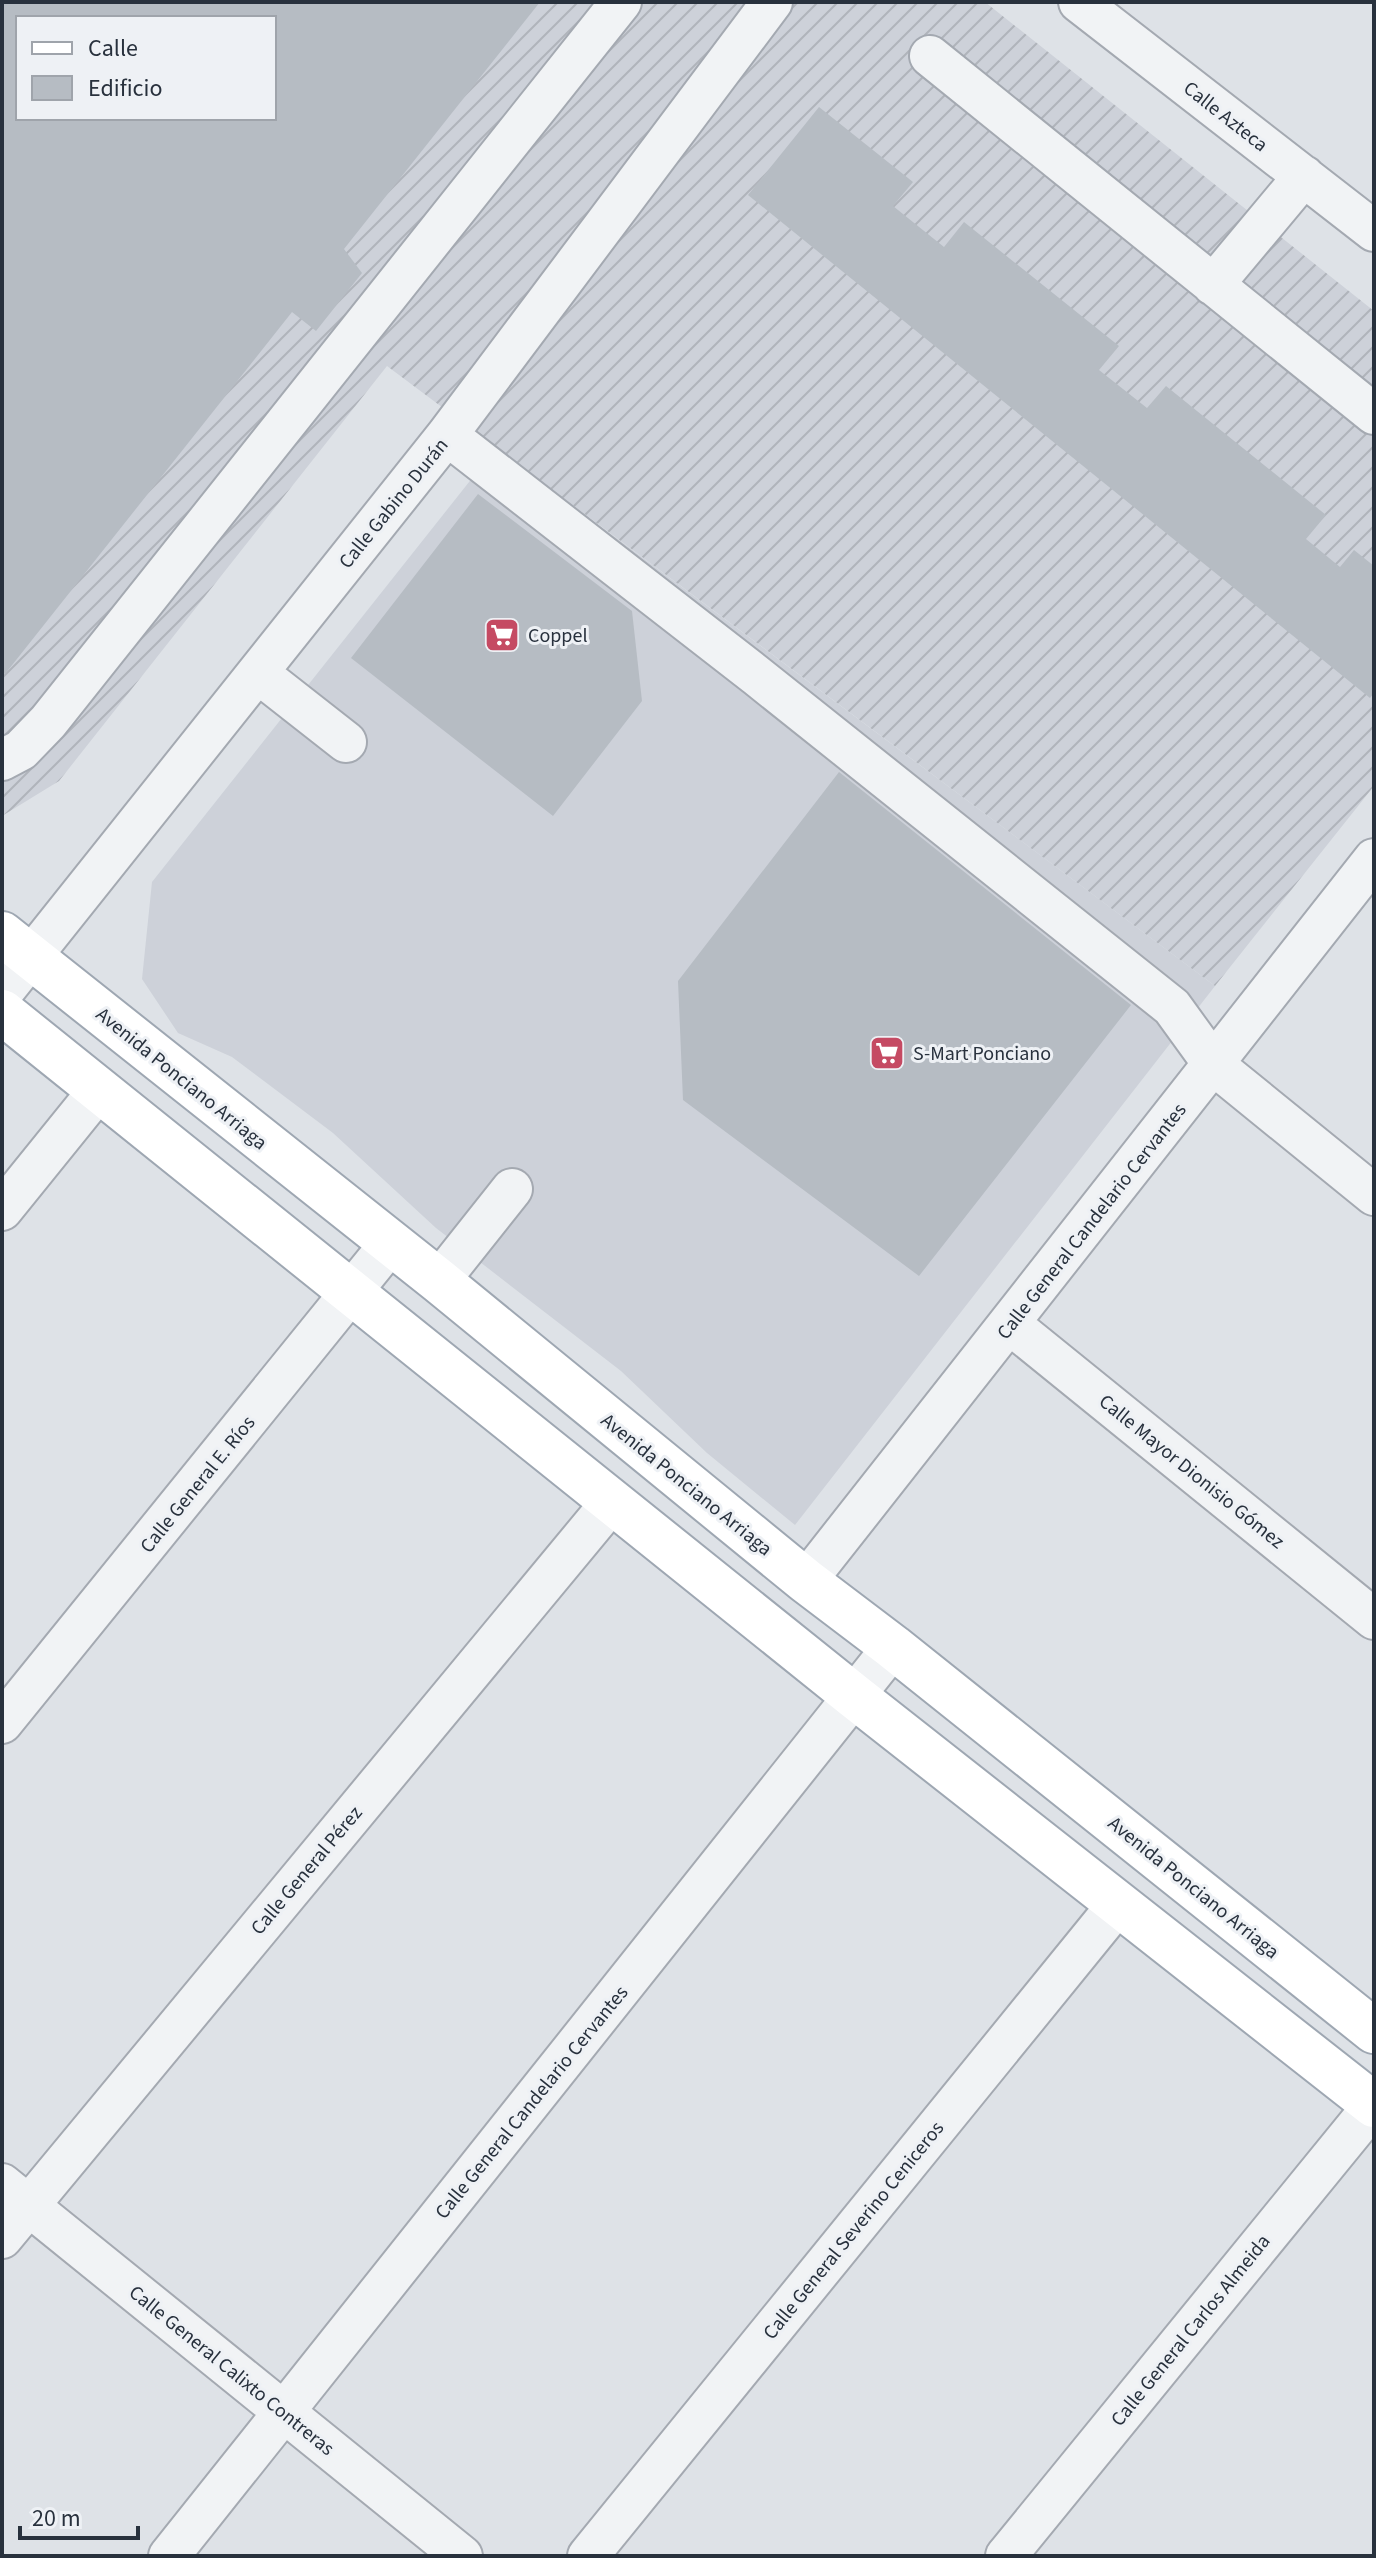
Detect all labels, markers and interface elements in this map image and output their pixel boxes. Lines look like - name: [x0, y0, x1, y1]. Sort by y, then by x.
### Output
- legend: [16, 16, 276, 120]
- text: Calle: [88, 31, 138, 66]
- text: Edificio: [88, 71, 162, 106]
- street label: Calle Azteca: [1177, 75, 1274, 159]
- street label: Calle Gabino Durán: [332, 432, 455, 575]
- supermarket icon: Coppel: [483, 616, 521, 654]
- place label: Coppel: [528, 622, 587, 650]
- street label: Avenida Ponciano Arriaga: [90, 1001, 273, 1157]
- supermarket icon: S-Mart Ponciano: [868, 1034, 906, 1072]
- place label: S-Mart Ponciano: [913, 1040, 1051, 1068]
- street label: Calle General Candelario Cervantes: [990, 1097, 1193, 1346]
- street label: Calle Mayor Dionisio Gómez: [1093, 1388, 1290, 1556]
- street label: Avenida Ponciano Arriaga: [595, 1407, 778, 1563]
- street label: Calle General E. Ríos: [134, 1410, 262, 1559]
- street label: Calle General Pérez: [245, 1800, 369, 1941]
- street label: Avenida Ponciano Arriaga: [1102, 1810, 1285, 1966]
- street label: Calle General Candelario Cervantes: [429, 1980, 635, 2225]
- street label: Calle General Severino Ceniceros: [757, 2115, 951, 2346]
- street label: Calle General Carlos Almeida: [1104, 2229, 1277, 2433]
- street label: Calle General Calixto Contreras: [123, 2279, 340, 2463]
- scale bar: [20, 2490, 138, 2540]
- text: 20 m: [32, 2501, 81, 2536]

